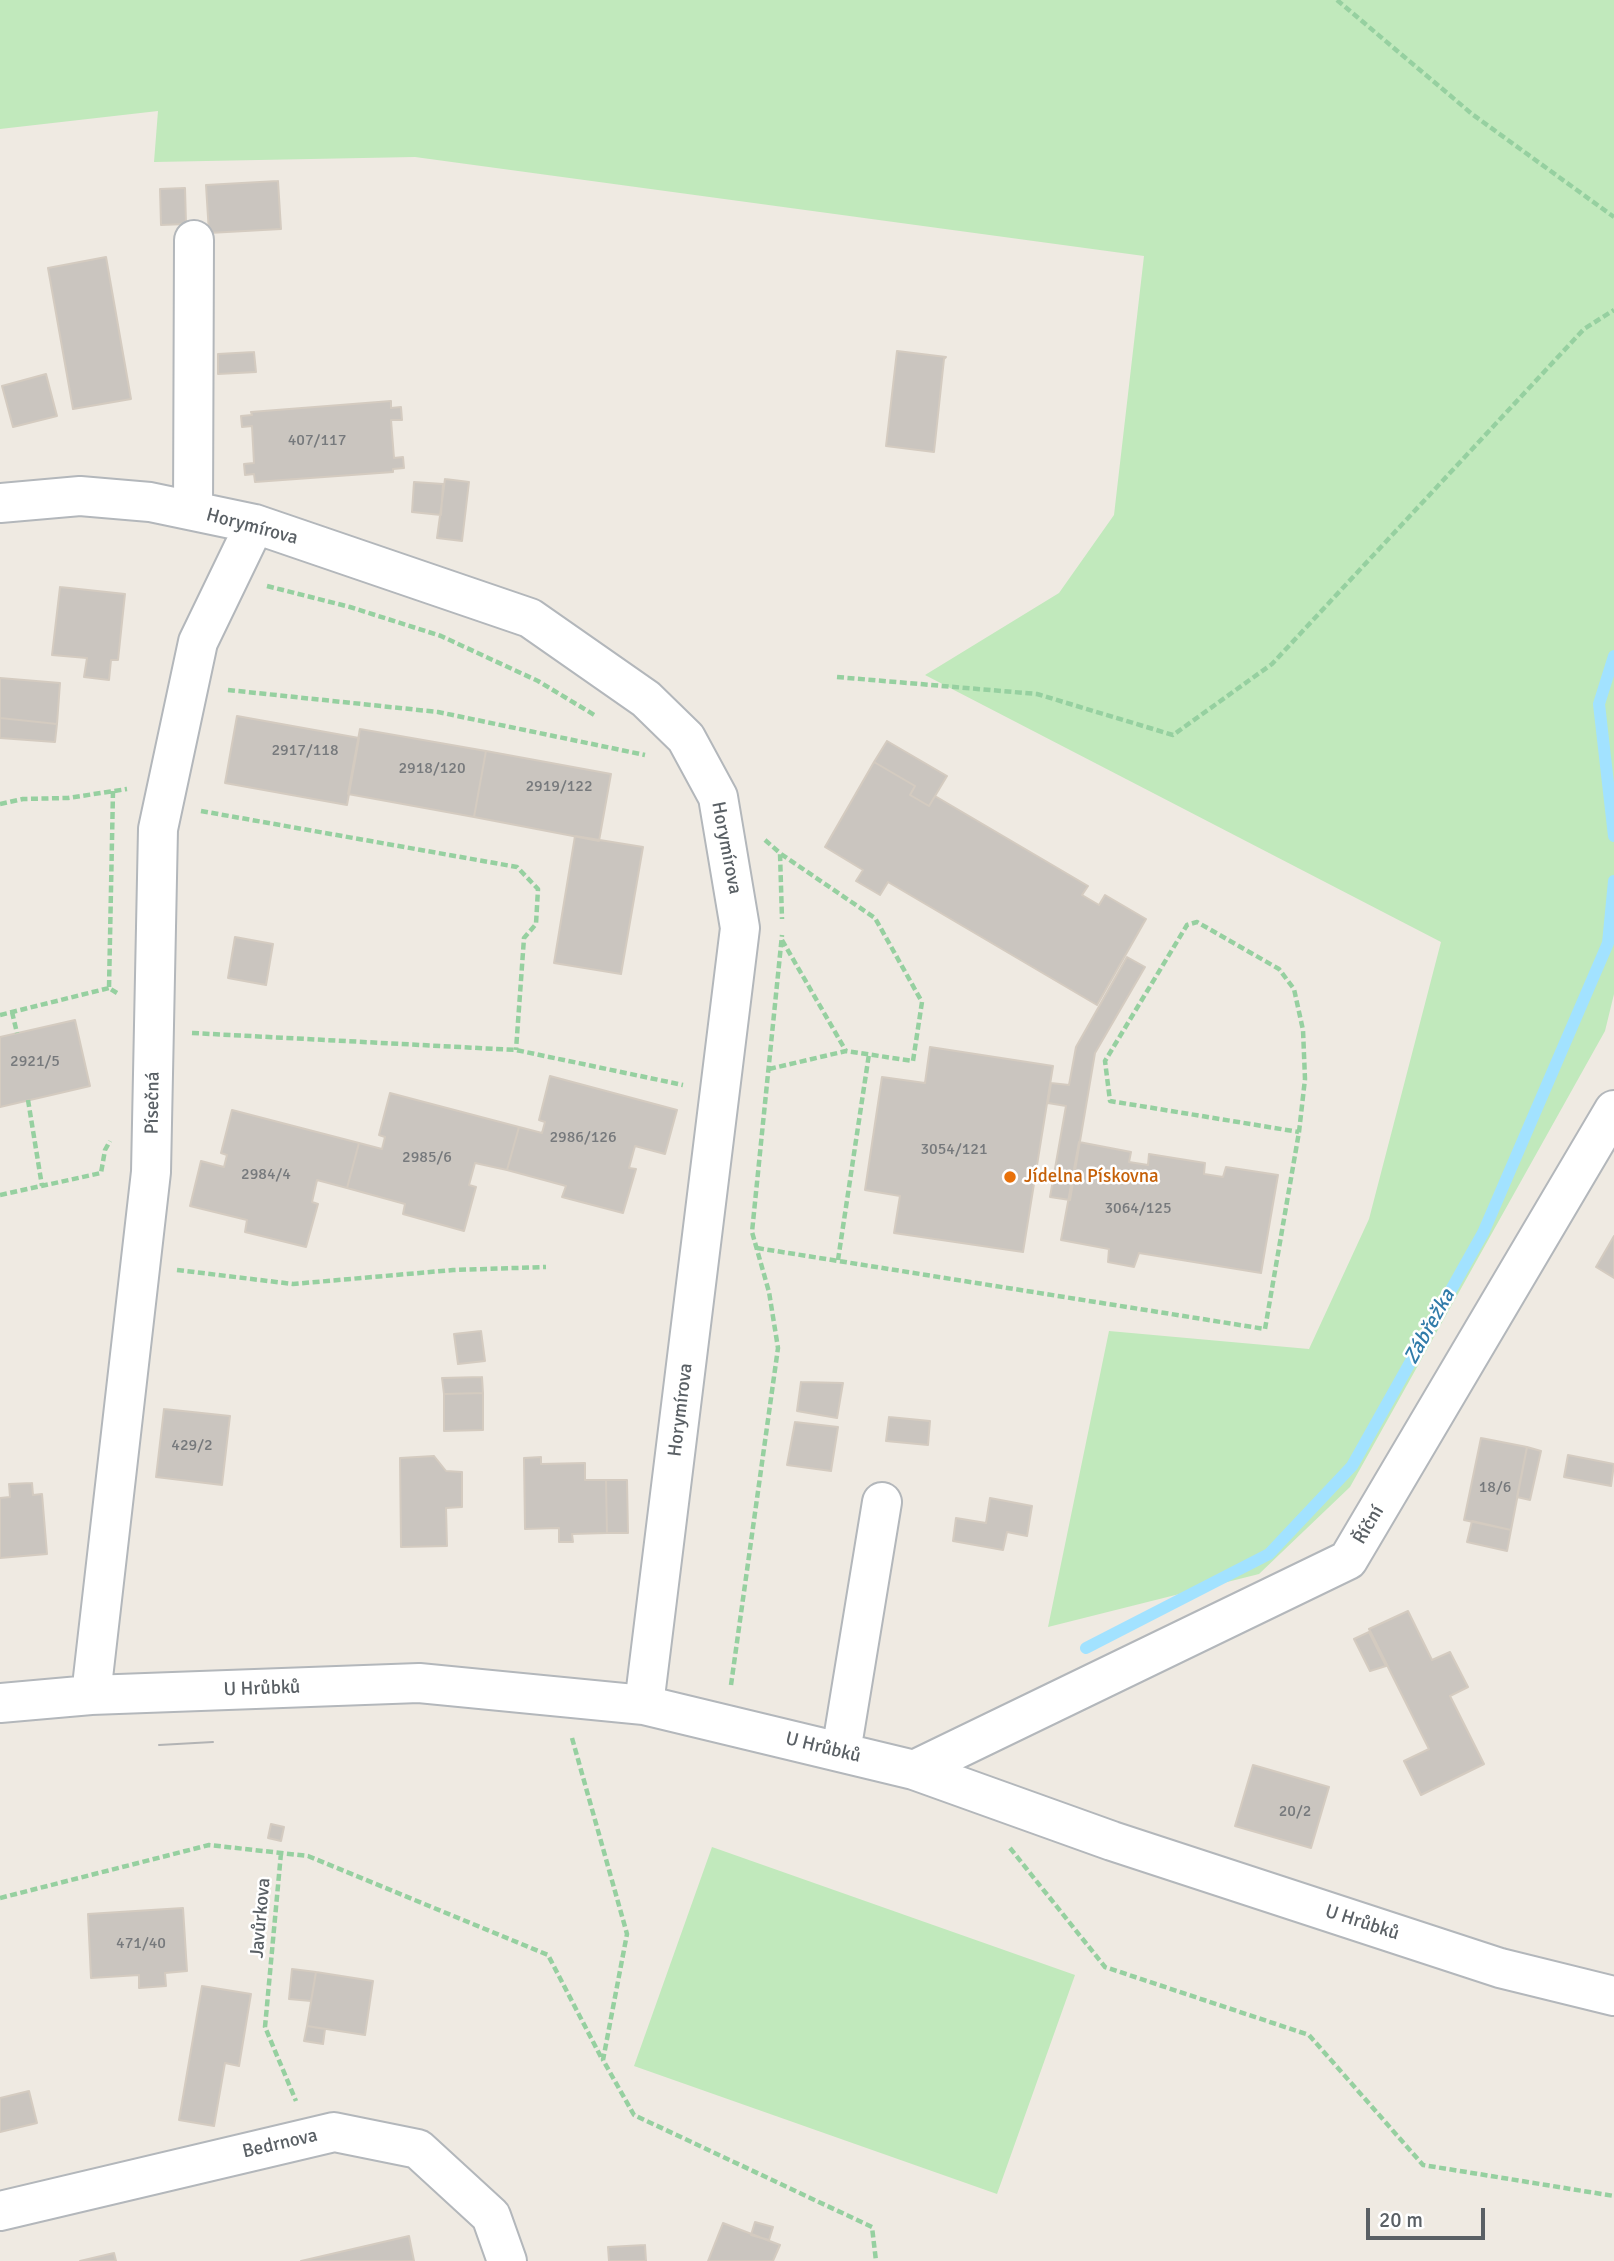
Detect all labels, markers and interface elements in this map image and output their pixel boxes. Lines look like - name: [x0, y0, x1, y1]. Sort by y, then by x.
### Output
- house number: 407/117: [288, 431, 346, 451]
- street label: Horymírova: [204, 504, 300, 550]
- house number: 2917/118: [271, 741, 339, 761]
- house number: 2918/120: [398, 759, 466, 779]
- house number: 2919/122: [525, 777, 593, 797]
- street label: Horymírova: [706, 800, 746, 896]
- house number: 2921/5: [10, 1052, 60, 1072]
- street label: Písečná: [141, 1071, 165, 1135]
- house number: 2986/126: [549, 1128, 617, 1148]
- house number: 3054/121: [920, 1140, 988, 1160]
- house number: 2985/6: [402, 1148, 452, 1168]
- house number: 2984/4: [241, 1165, 291, 1185]
- place label: Jídelna Pískovna: [1024, 1166, 1159, 1188]
- marker: Jídelna Pískovna: [1002, 1169, 1018, 1185]
- house number: 3064/125: [1104, 1199, 1172, 1219]
- water label: Zábřežka: [1399, 1285, 1461, 1369]
- street label: Horymírova: [664, 1362, 698, 1458]
- house number: 429/2: [171, 1436, 213, 1456]
- house number: 18/6: [1479, 1478, 1511, 1498]
- street label: Říční: [1349, 1502, 1389, 1548]
- street label: U Hrůbků: [223, 1676, 301, 1702]
- street label: U Hrůbků: [783, 1728, 863, 1768]
- house number: 20/2: [1279, 1802, 1311, 1822]
- street label: Javůrkova: [246, 1877, 276, 1959]
- street label: U Hrůbků: [1322, 1900, 1402, 1946]
- house number: 471/40: [116, 1934, 166, 1954]
- street label: Bedrnova: [240, 2124, 320, 2164]
- scale bar: [1369, 2194, 1488, 2238]
- text: 20 m: [1379, 2207, 1423, 2233]

